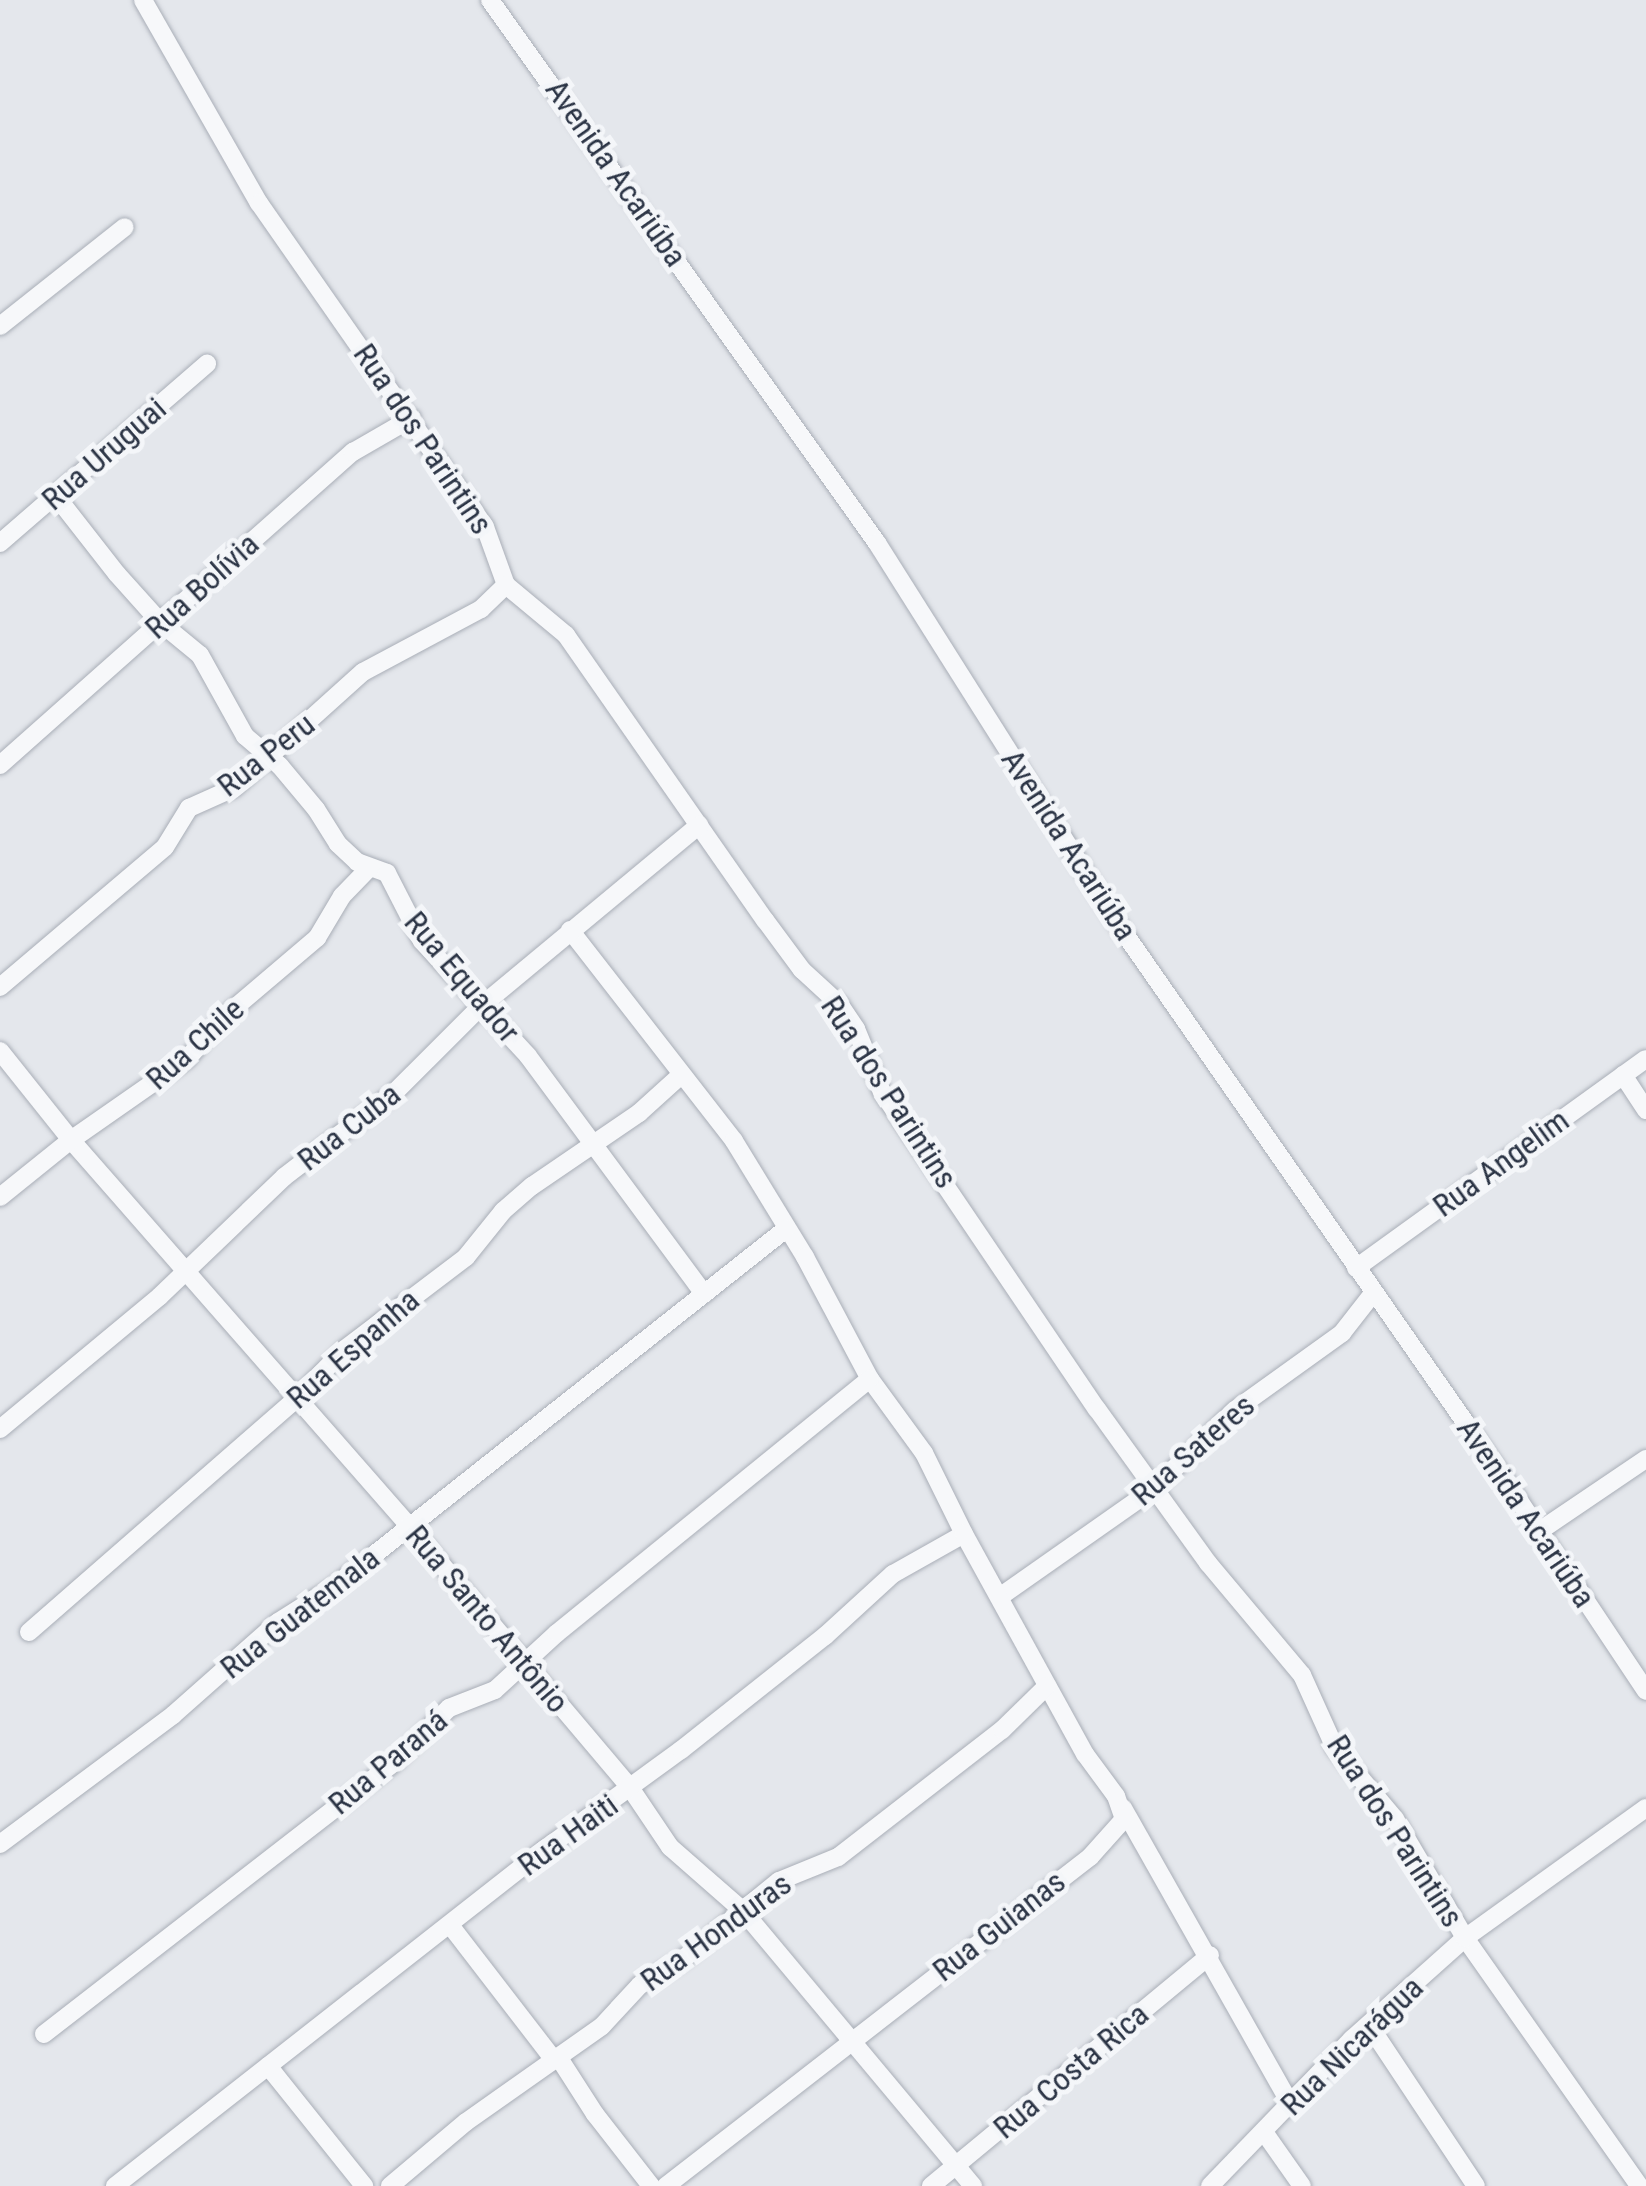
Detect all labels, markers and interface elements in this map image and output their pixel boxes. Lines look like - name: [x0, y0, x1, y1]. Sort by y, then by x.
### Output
- street label: Avenida Acariúba: [537, 72, 695, 274]
- street label: Rua dos Parintins: [345, 336, 501, 542]
- street label: Rua Uruguai: [34, 390, 174, 518]
- street label: Rua Bolívia: [137, 525, 267, 647]
- street label: Rua Peru: [210, 705, 322, 805]
- street label: Avenida Acariúba: [993, 742, 1145, 948]
- street label: Rua Equador: [396, 904, 528, 1050]
- street label: Rua dos Parintins: [813, 989, 965, 1195]
- street label: Rua Chile: [138, 990, 252, 1098]
- street label: Rua Cuba: [290, 1075, 408, 1179]
- street label: Rua Angelim: [1426, 1101, 1576, 1225]
- street label: Rua Espanha: [279, 1281, 427, 1417]
- street label: Rua Sateres: [1124, 1386, 1262, 1514]
- street label: Avenida Acariúba: [1449, 1411, 1603, 1615]
- street label: Rua Santo Antônio: [397, 1517, 577, 1721]
- street label: Rua Guatemala: [213, 1539, 387, 1687]
- street label: Rua Paraná: [321, 1701, 455, 1823]
- street label: Rua dos Parintins: [1319, 1728, 1471, 1934]
- street label: Rua Haiti: [510, 1786, 626, 1884]
- street label: Rua Guianas: [925, 1862, 1073, 1990]
- street label: Rua Honduras: [633, 1864, 799, 2000]
- street label: Rua Nicarágua: [1273, 1968, 1431, 2124]
- street label: Rua Costa Rica: [986, 1995, 1156, 2147]

